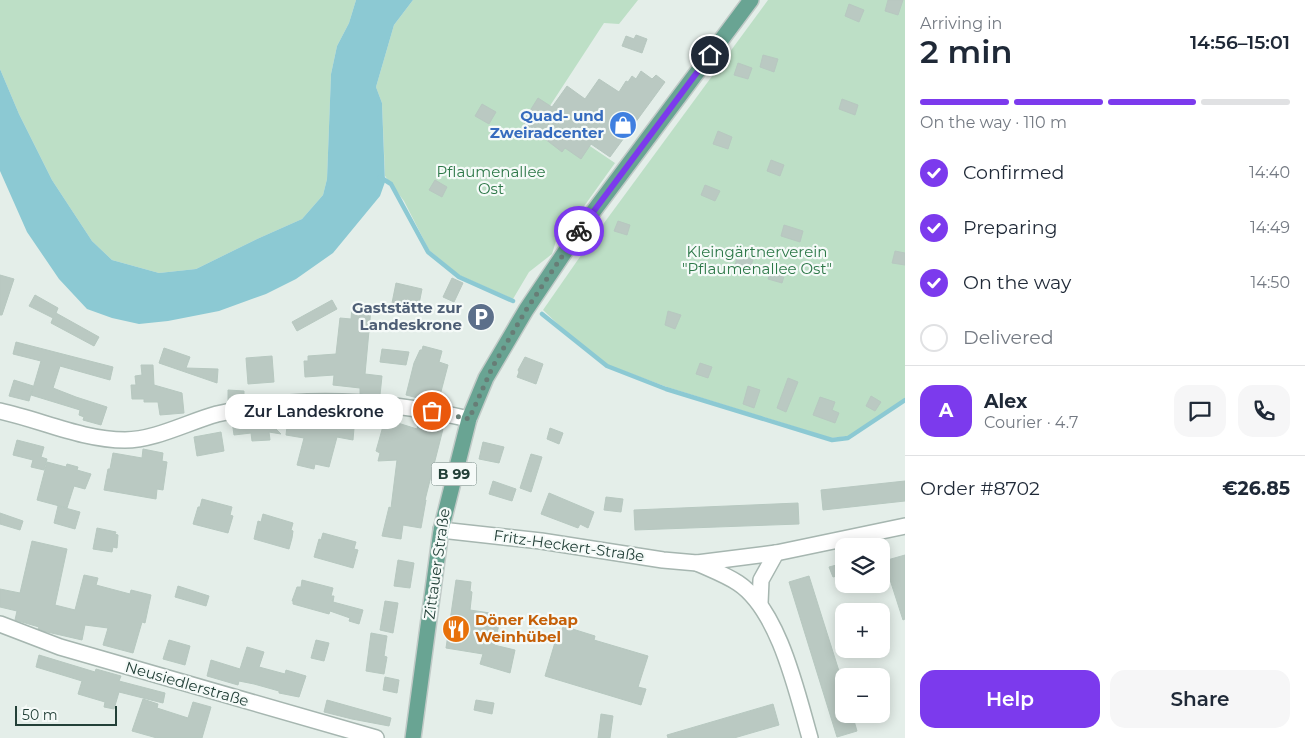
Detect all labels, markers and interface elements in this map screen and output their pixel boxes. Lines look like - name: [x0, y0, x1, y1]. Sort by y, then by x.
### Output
- text: Arriving in: [920, 14, 1002, 33]
- text: 14:56–15:01: [1190, 31, 1290, 54]
- text: 2 min: [920, 32, 1012, 71]
- pin: [689, 34, 731, 76]
- icon: home: [696, 41, 724, 69]
- place label: Quad- und Zweiradcenter: [490, 106, 605, 142]
- shop icon: Quad- und Zweiradcenter: [608, 110, 638, 140]
- text: On the way · 110 m: [920, 113, 1067, 132]
- icon: check: [920, 159, 948, 187]
- text: Confirmed: [963, 161, 1064, 184]
- park label: Pflaumenallee Ost: [436, 162, 546, 198]
- text: 14:40: [1249, 163, 1290, 182]
- courier: [554, 206, 604, 256]
- icon: check: [920, 214, 948, 242]
- text: Preparing: [963, 216, 1058, 239]
- icon: bike: [565, 217, 593, 245]
- text: 14:49: [1250, 218, 1290, 237]
- park label: Kleingärtnerverein "Pflaumenallee Ost": [682, 242, 832, 278]
- icon: check: [920, 269, 948, 297]
- text: On the way: [963, 271, 1071, 294]
- text: 14:50: [1251, 273, 1290, 292]
- place label: Gaststätte zur Landeskrone: [352, 298, 463, 334]
- parking icon: Gaststätte zur Landeskrone: [466, 302, 496, 332]
- text: Delivered: [963, 326, 1054, 349]
- button: chat: [1174, 385, 1226, 437]
- button: phone: [1238, 385, 1290, 437]
- pin: [411, 390, 453, 432]
- text: Alex: [984, 390, 1027, 413]
- callout: Zur Landeskrone: [225, 394, 402, 428]
- icon: bag: [418, 397, 446, 425]
- text: A: [939, 399, 953, 422]
- text: Zur Landeskrone: [244, 402, 384, 421]
- text: Courier · 4.7: [984, 413, 1078, 432]
- road number: B 99: [432, 462, 476, 486]
- text: Order #8702: [920, 477, 1040, 500]
- text: €26.85: [1222, 477, 1290, 500]
- street label: Zittauer Straße: [419, 507, 454, 621]
- street label: Fritz-Heckert-Straße: [492, 526, 646, 565]
- map controls: [835, 538, 890, 723]
- button: layers: [835, 538, 890, 593]
- button: +: [835, 603, 890, 658]
- place label: Döner Kebap Weinhübel: [475, 610, 578, 646]
- restaurant icon: Döner Kebap Weinhübel: [441, 614, 471, 644]
- street label: Neusiedlerstraße: [123, 657, 251, 710]
- button: −: [835, 668, 890, 723]
- button: Help: [920, 670, 1100, 728]
- button: Share: [1110, 670, 1290, 728]
- scale bar: [15, 703, 118, 726]
- text: 50 m: [22, 706, 58, 724]

